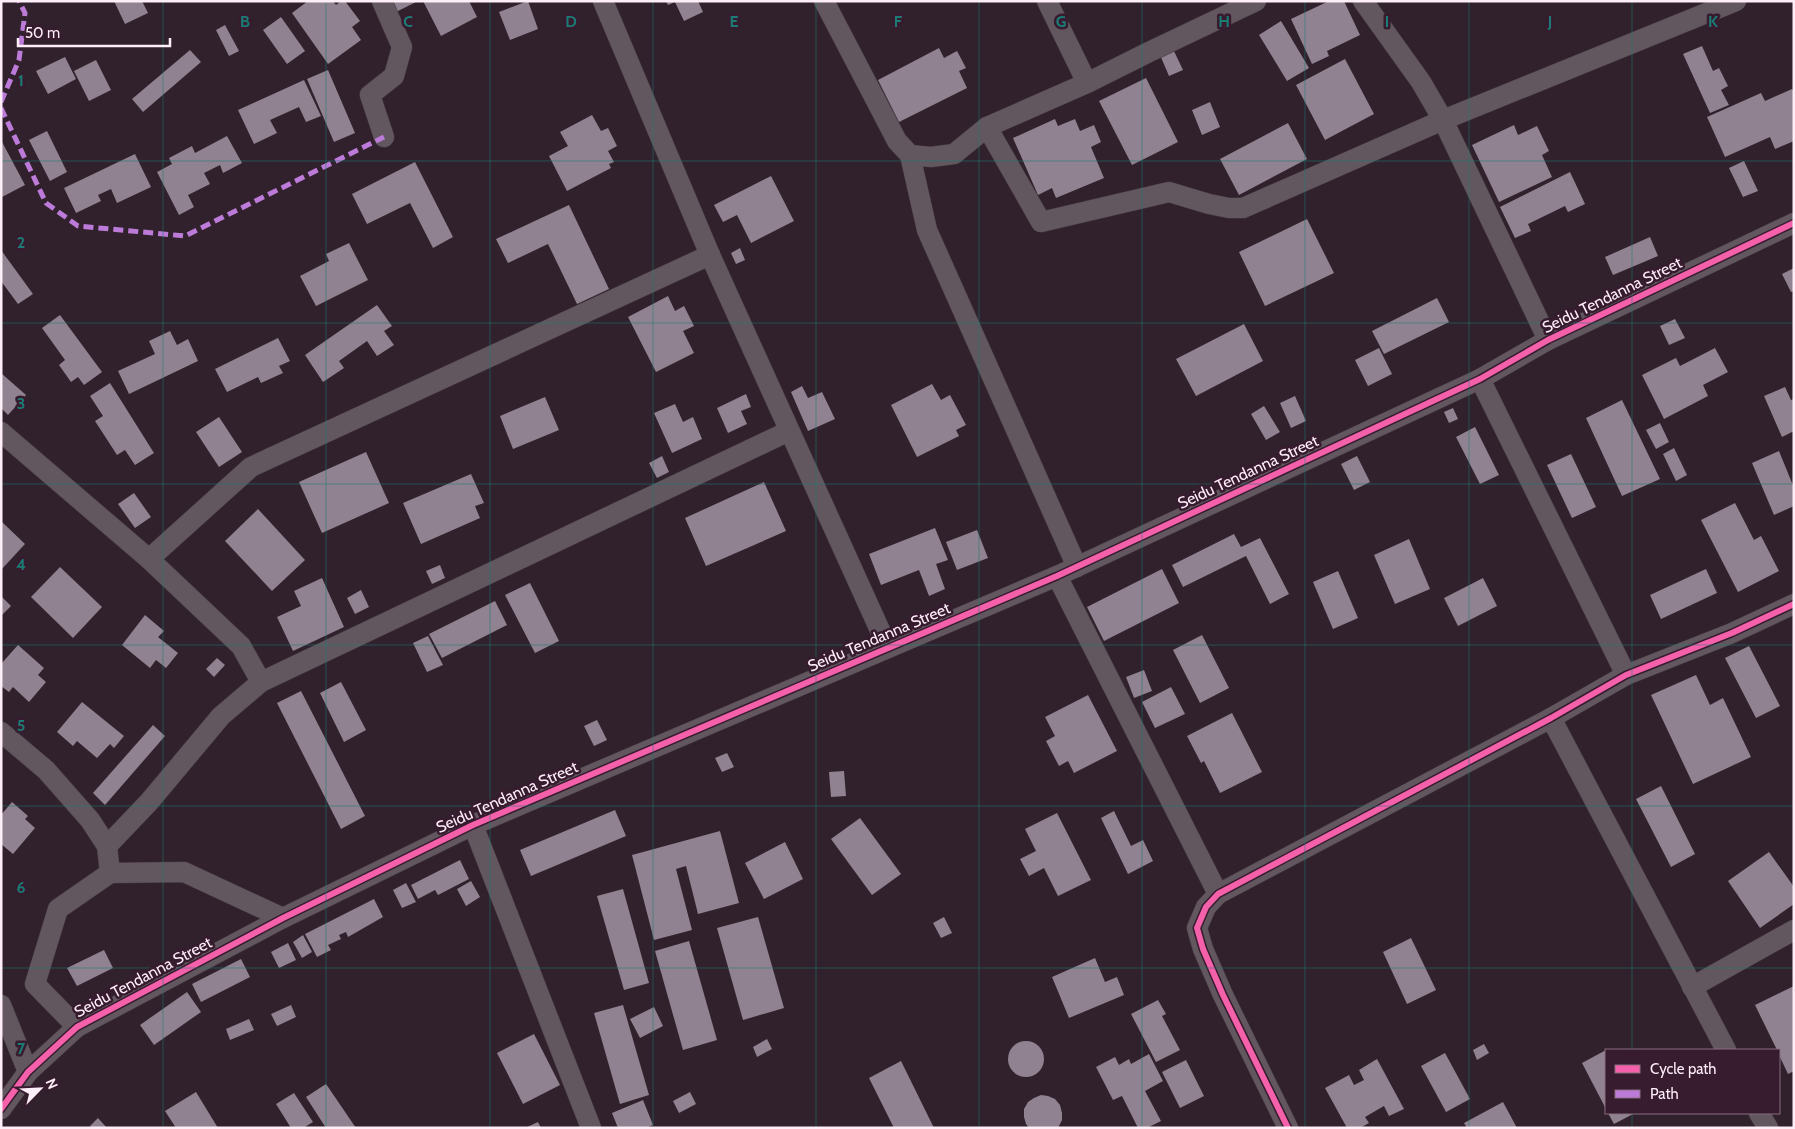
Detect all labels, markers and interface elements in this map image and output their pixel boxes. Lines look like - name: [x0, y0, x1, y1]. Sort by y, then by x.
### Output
- text: B: [240, 12, 250, 31]
- text: C: [403, 12, 413, 31]
- text: D: [565, 12, 577, 31]
- text: E: [729, 12, 739, 31]
- text: F: [894, 12, 903, 31]
- text: G: [1056, 12, 1066, 31]
- text: H: [1218, 12, 1230, 31]
- text: I: [1385, 12, 1389, 31]
- text: J: [1547, 12, 1552, 31]
- text: K: [1708, 12, 1718, 31]
- scale bar: [18, 15, 170, 47]
- text: 50 m: [25, 24, 60, 42]
- text: 1: [18, 71, 24, 90]
- text: 2: [17, 233, 25, 252]
- street label: Seidu Tendanna Street: [1539, 253, 1685, 337]
- text: 3: [17, 394, 25, 413]
- street label: Seidu Tendanna Street: [1175, 431, 1322, 513]
- text: 4: [16, 555, 26, 574]
- street label: Seidu Tendanna Street: [805, 598, 954, 676]
- text: 5: [17, 716, 25, 735]
- street label: Seidu Tendanna Street: [433, 757, 581, 837]
- text: 6: [17, 878, 26, 897]
- street label: Seidu Tendanna Street: [71, 932, 216, 1021]
- text: 7: [17, 1039, 26, 1058]
- legend: [1605, 1049, 1780, 1114]
- text: Cycle path: [1650, 1060, 1716, 1078]
- north arrow: [15, 1064, 65, 1114]
- text: N: [42, 1076, 62, 1092]
- text: Path: [1650, 1085, 1679, 1103]

